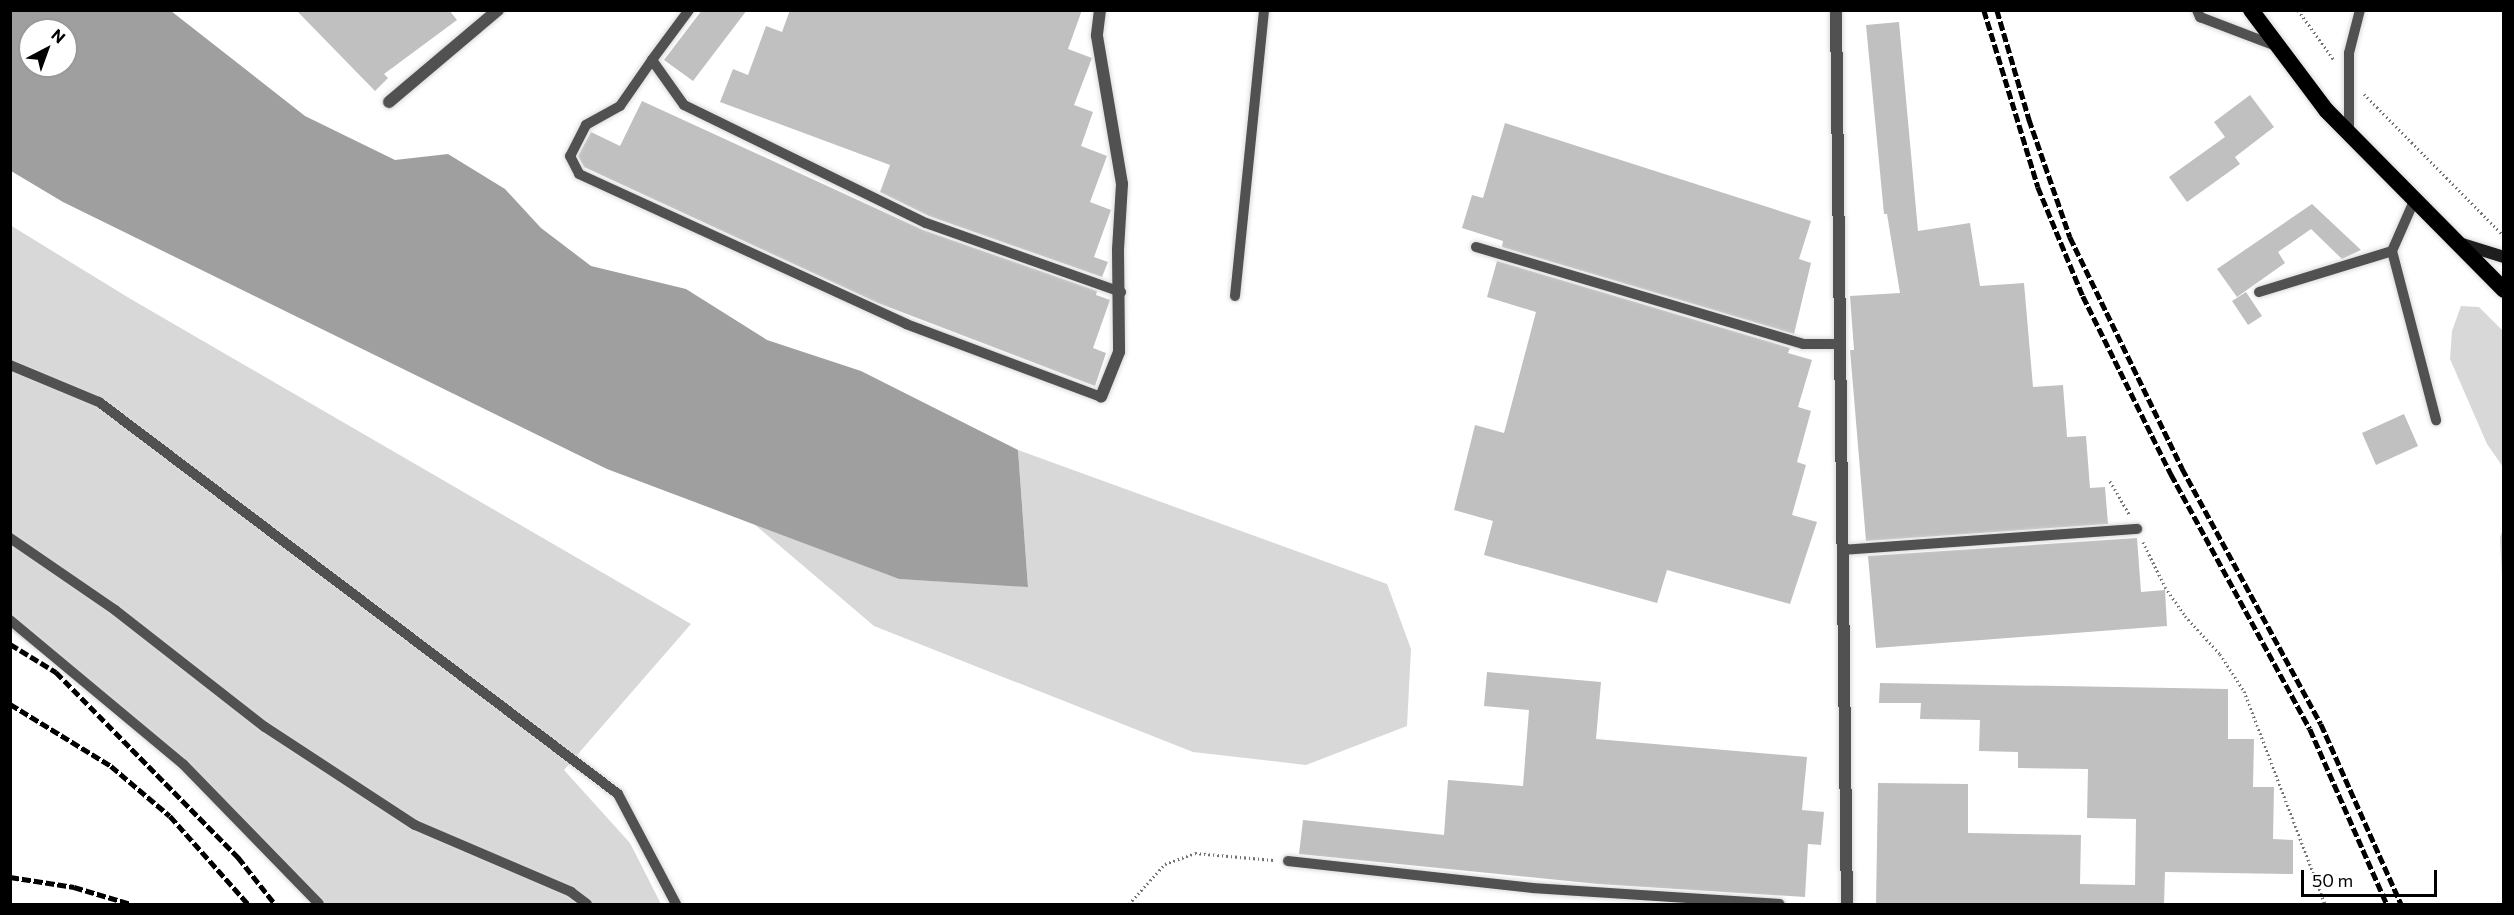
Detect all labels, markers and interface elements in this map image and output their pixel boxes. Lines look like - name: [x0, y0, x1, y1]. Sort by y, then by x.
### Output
- north arrow: [18, 18, 78, 78]
- text: N: [48, 24, 70, 47]
- scale bar: [2304, 858, 2440, 896]
- text: 50 m: [2312, 869, 2353, 891]

